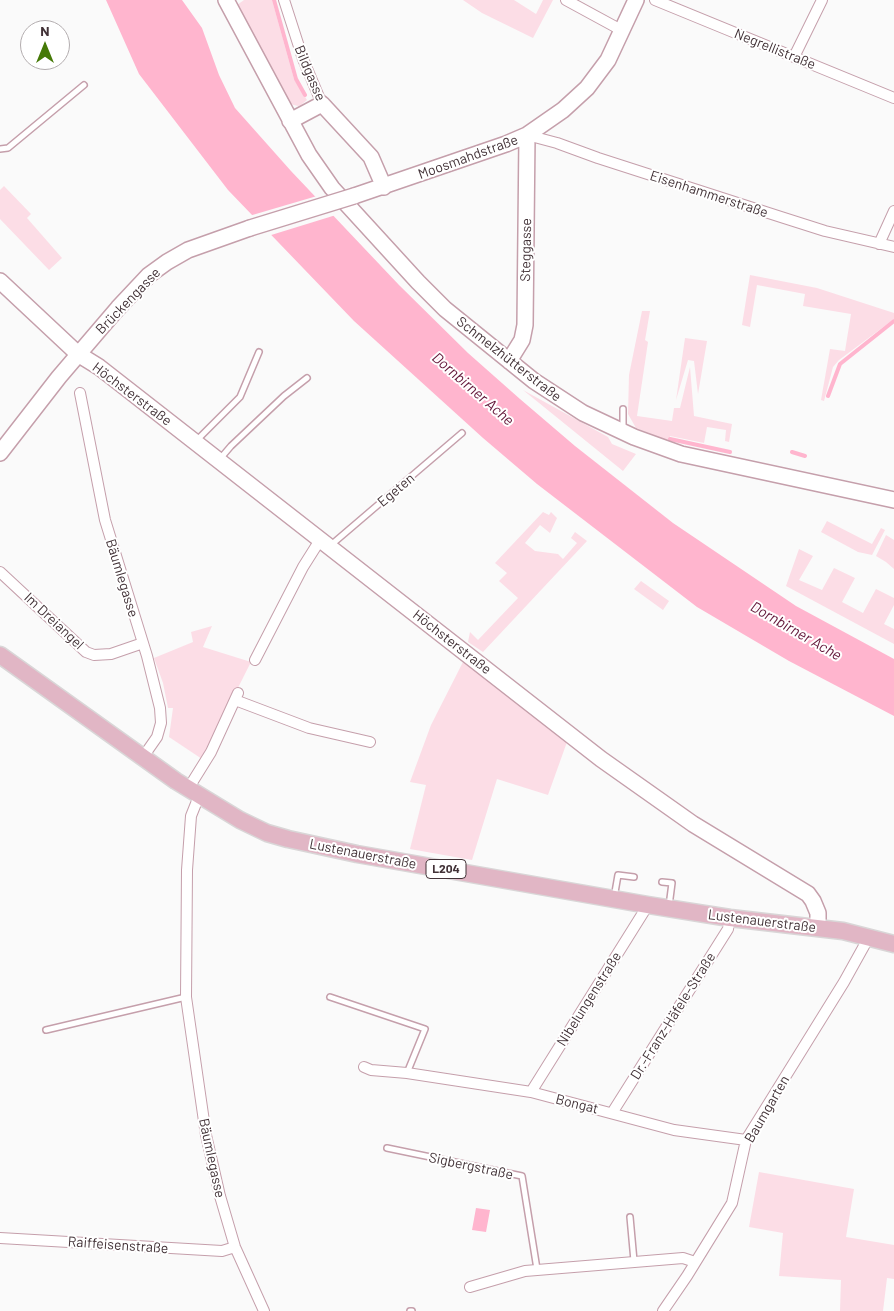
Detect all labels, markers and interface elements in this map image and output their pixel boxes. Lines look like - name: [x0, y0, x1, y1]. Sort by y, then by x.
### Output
- north arrow: [20, 20, 70, 70]
- text: N: [40, 22, 50, 39]
- street label: Negrellistraße: [732, 25, 818, 73]
- street label: Bildgasse: [291, 43, 329, 103]
- street label: Moosmahdstraße: [416, 131, 520, 183]
- street label: Eisenhammerstraße: [648, 167, 770, 221]
- street label: Steggasse: [517, 218, 535, 282]
- street label: Brückengasse: [92, 264, 164, 338]
- street label: Schmelzhütterstraße: [453, 313, 565, 405]
- water label: Dornbirner Ache: [428, 349, 518, 429]
- street label: Höchsterstraße: [89, 359, 175, 429]
- street label: Egeten: [374, 470, 418, 510]
- street label: Bäumlegasse: [102, 537, 142, 619]
- street label: Im Dreiangel: [21, 589, 87, 653]
- water label: Dornbirner Ache: [747, 598, 845, 664]
- street label: Höchsterstraße: [409, 606, 495, 678]
- street label: Lustenauerstraße: [308, 835, 418, 873]
- road number: L204: [426, 860, 466, 879]
- street label: Lustenauerstraße: [707, 906, 817, 936]
- street label: Nibelungenstraße: [553, 949, 625, 1049]
- street label: Dr.-Franz-Häfele-Straße: [627, 949, 719, 1083]
- street label: Baumgarten: [741, 1072, 793, 1146]
- street label: Bongat: [554, 1091, 600, 1117]
- street label: Bäumlegasse: [195, 1117, 229, 1199]
- street label: Sigbergstraße: [427, 1149, 515, 1183]
- street label: Raiffeisenstraße: [67, 1233, 169, 1257]

